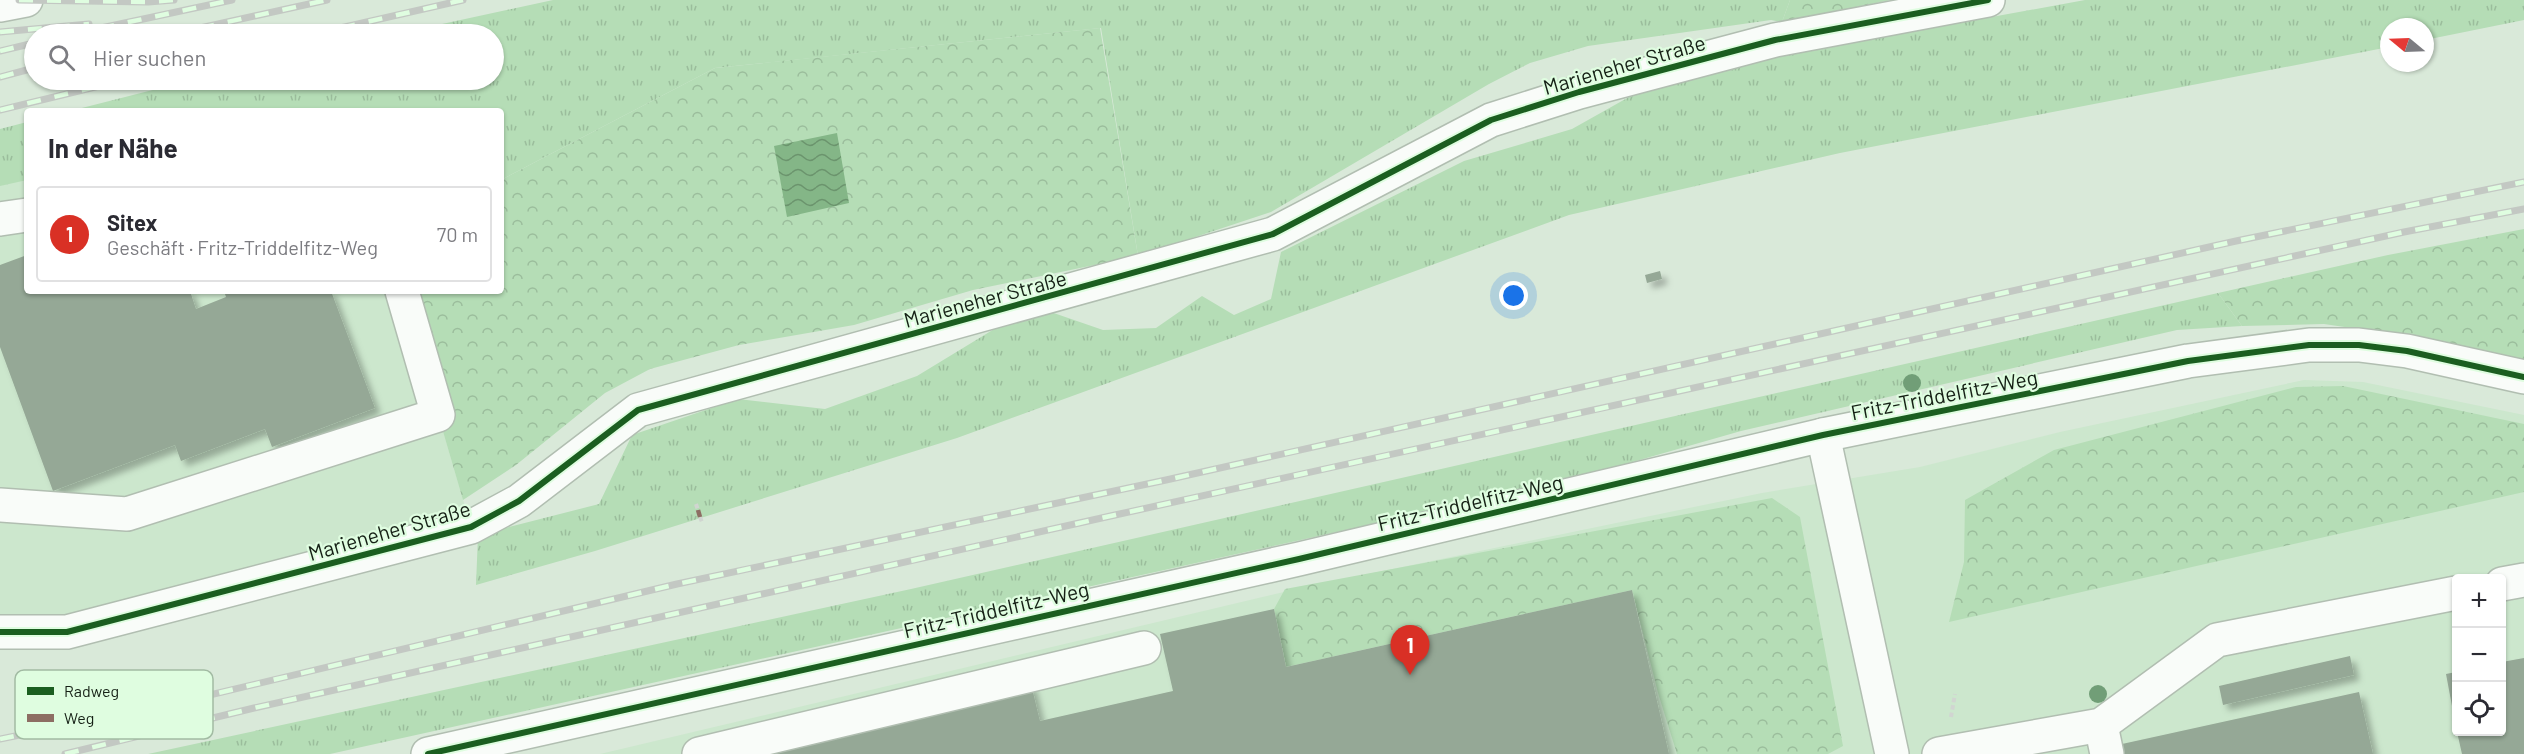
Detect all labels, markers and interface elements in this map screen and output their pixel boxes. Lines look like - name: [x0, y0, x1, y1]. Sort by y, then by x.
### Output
- north arrow: [2380, 18, 2434, 72]
- search box: [24, 24, 504, 90]
- street label: Marieneher Straße: [1540, 29, 1708, 99]
- icon: search: [45, 41, 78, 74]
- text: Hier suchen: [93, 44, 206, 70]
- text: In der Nähe: [48, 132, 178, 163]
- text: Sitex: [107, 209, 157, 235]
- text: 1: [66, 222, 73, 246]
- text: 70 m: [437, 222, 478, 246]
- text: Geschäft · Fritz-Triddelfitz-Weg: [107, 235, 378, 259]
- street label: Marieneher Straße: [901, 264, 1069, 332]
- your location: [1499, 281, 1528, 310]
- street label: Fritz-Triddelfitz-Weg: [1849, 364, 2039, 424]
- street label: Fritz-Triddelfitz-Weg: [1375, 469, 1565, 535]
- street label: Marieneher Straße: [305, 495, 473, 565]
- map controls: [2452, 574, 2506, 736]
- button: +: [2452, 574, 2506, 628]
- street label: Fritz-Triddelfitz-Weg: [901, 576, 1091, 642]
- pin: 1: [1390, 626, 1430, 675]
- button: −: [2452, 628, 2506, 682]
- legend: [15, 670, 213, 739]
- text: Radweg: [64, 681, 119, 700]
- button: locate: [2452, 682, 2506, 736]
- text: Weg: [64, 708, 94, 727]

